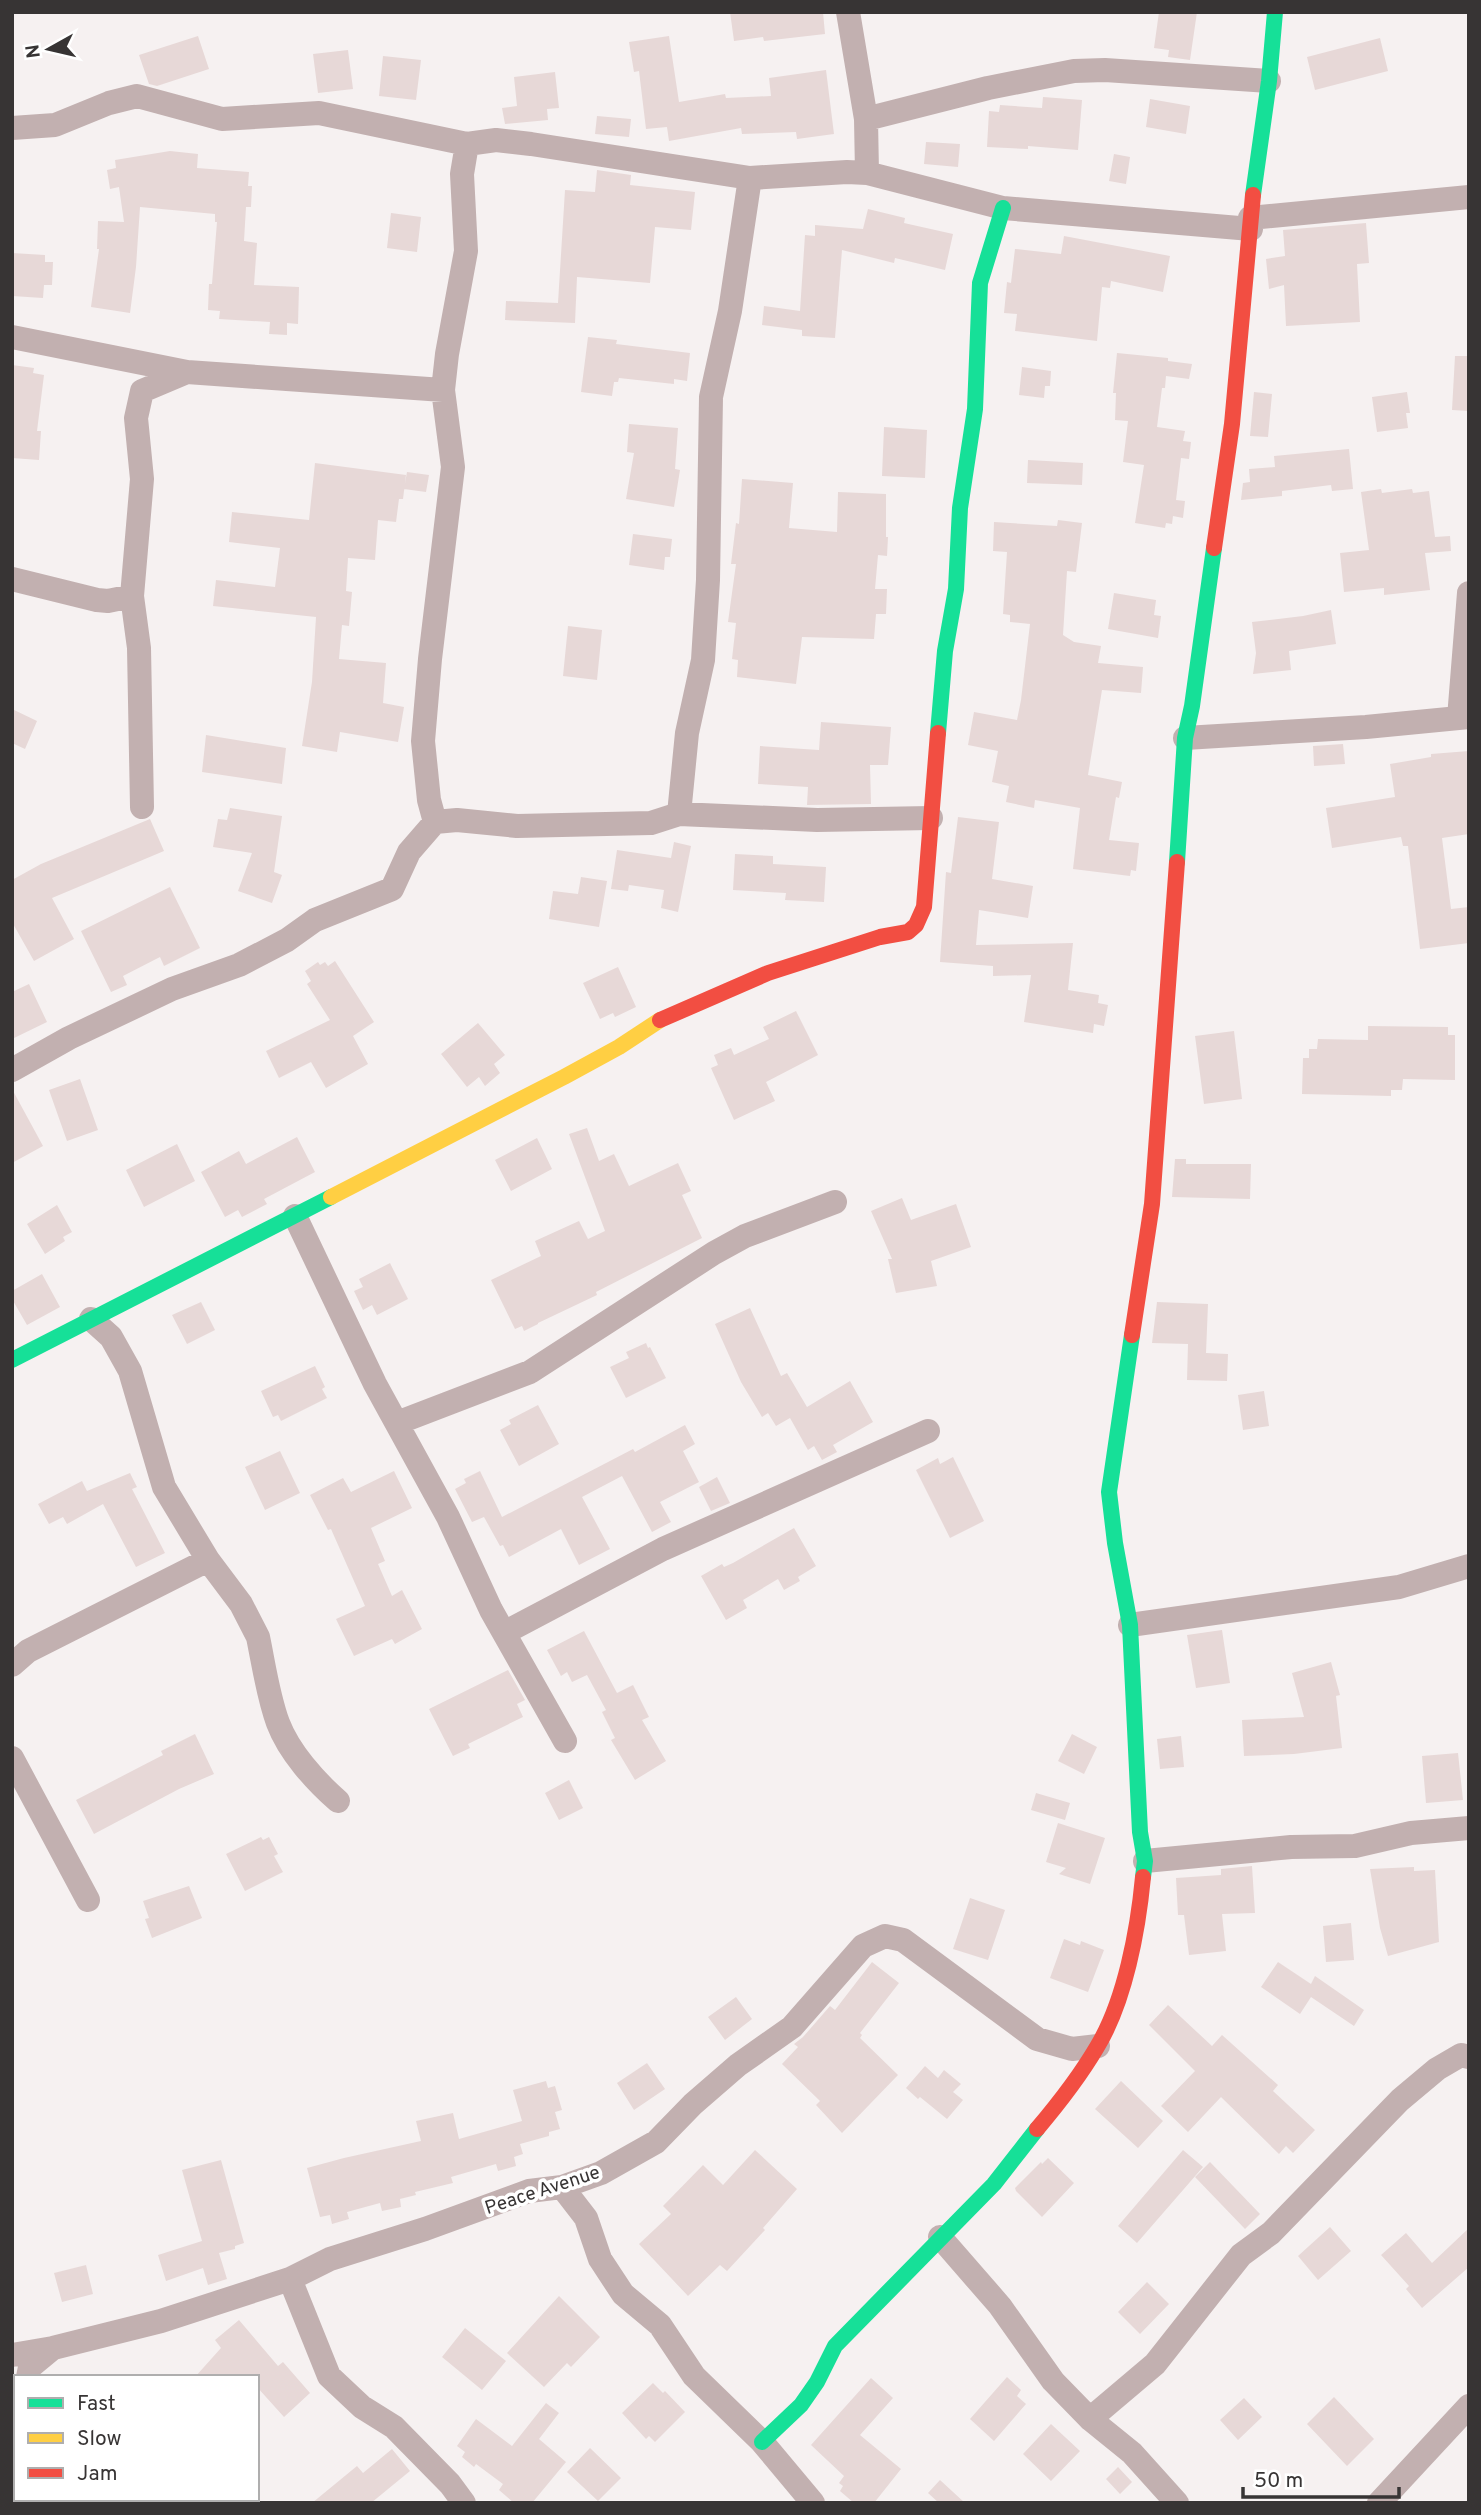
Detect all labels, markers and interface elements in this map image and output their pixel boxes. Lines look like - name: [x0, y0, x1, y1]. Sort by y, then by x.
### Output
- north arrow: [14, 14, 84, 84]
- text: N: [21, 43, 47, 60]
- street label: Peace Avenue: [482, 2161, 603, 2221]
- legend: [14, 2375, 259, 2501]
- text: Fast: [77, 2391, 116, 2418]
- text: Slow: [77, 2426, 122, 2453]
- scale bar: [1243, 2456, 1399, 2500]
- text: Jam: [77, 2461, 118, 2488]
- text: 50 m: [1254, 2468, 1303, 2495]

